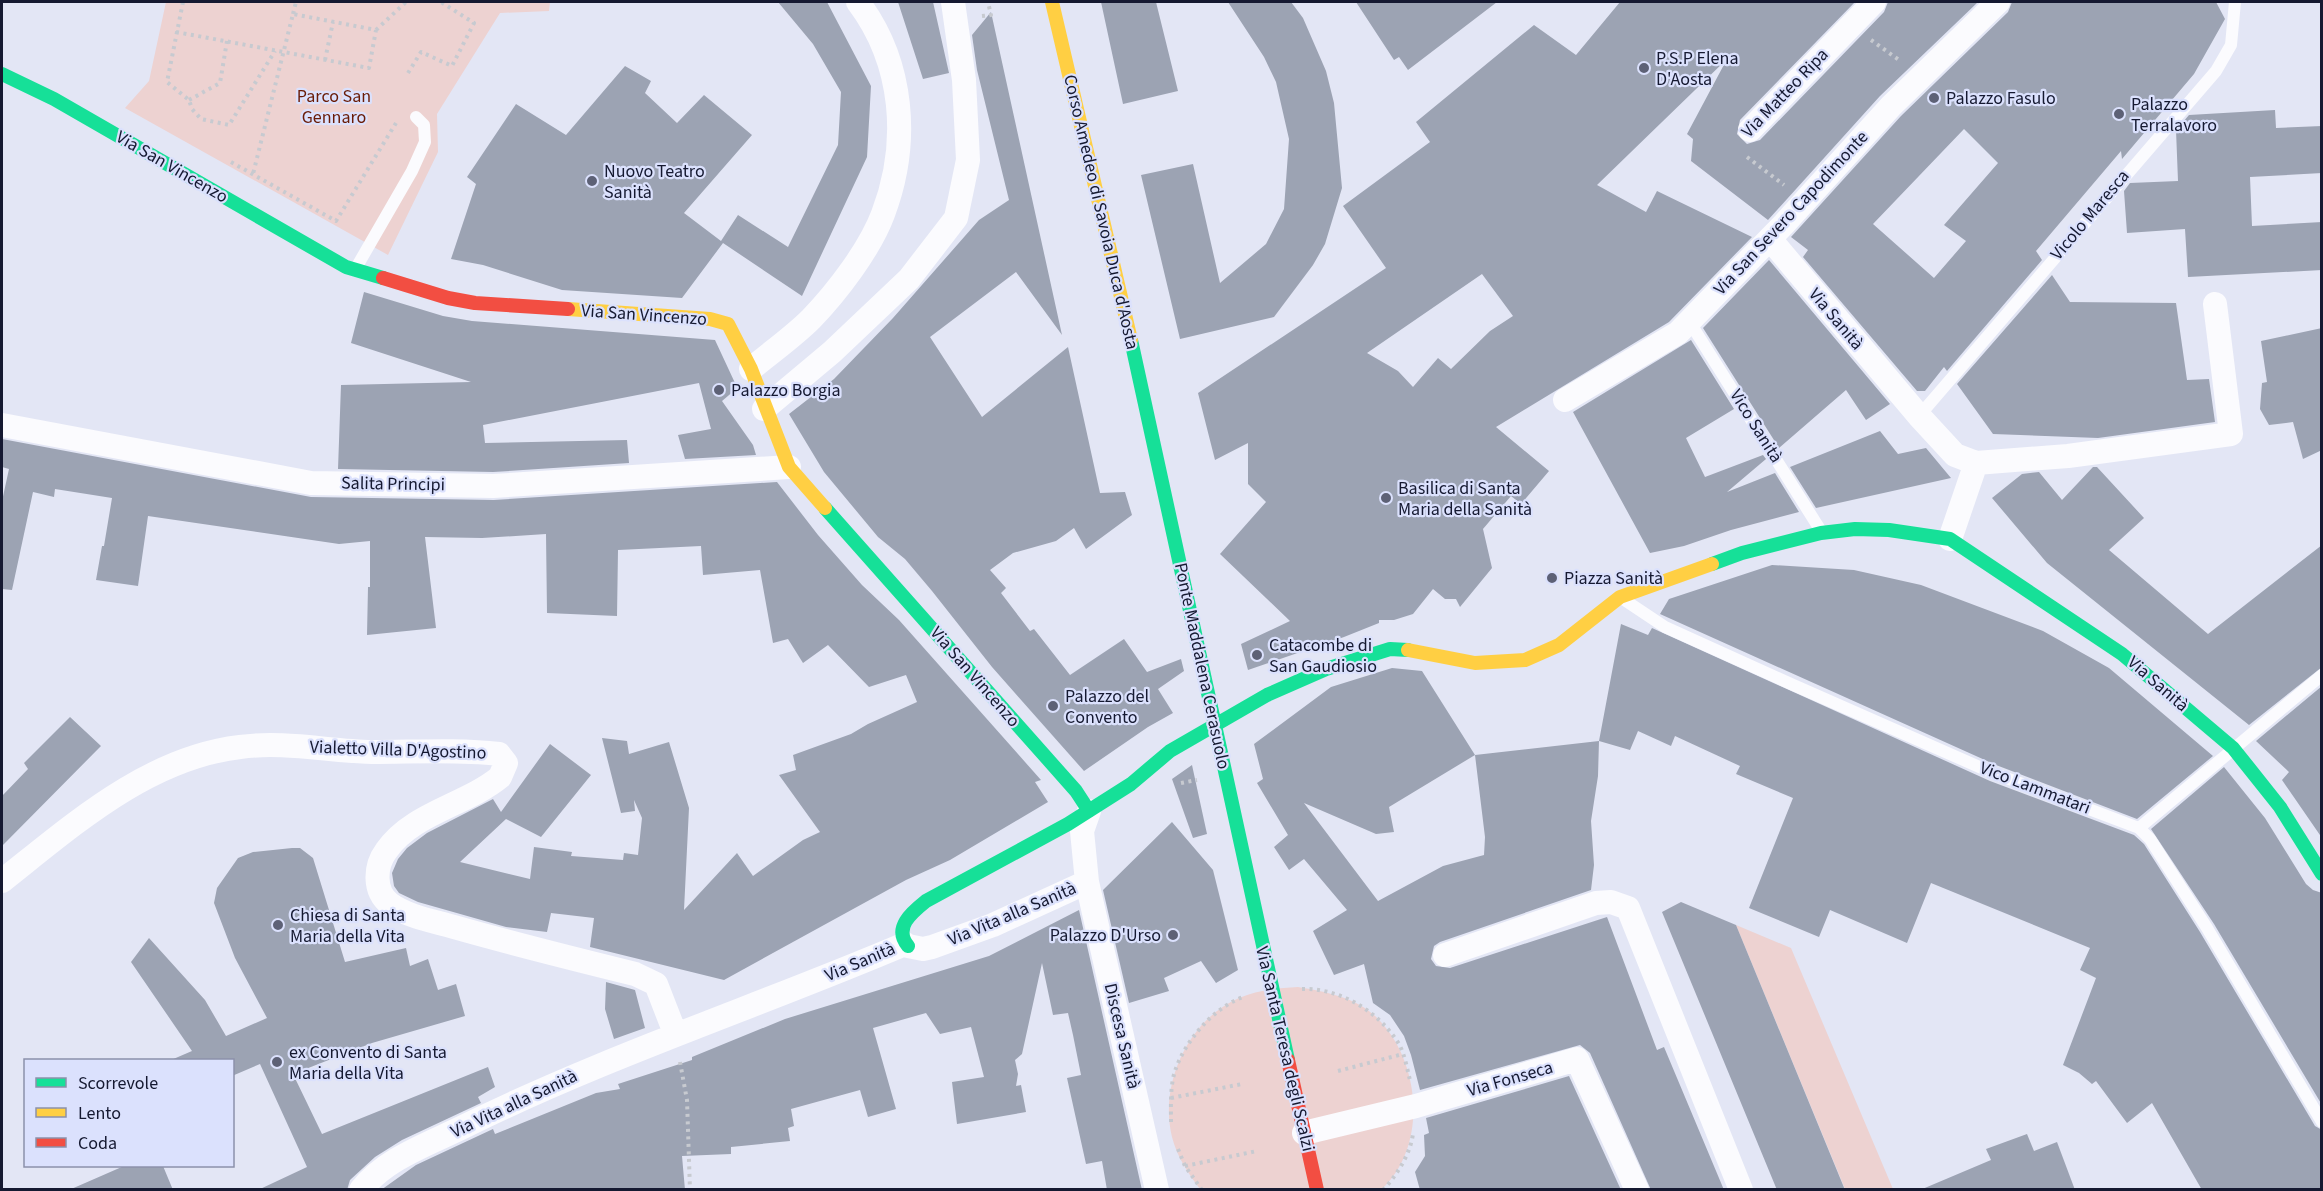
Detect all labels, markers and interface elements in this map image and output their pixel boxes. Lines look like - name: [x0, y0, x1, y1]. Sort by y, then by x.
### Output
- street label: Via Matteo Ripa: [1736, 43, 1834, 143]
- place label: P.S.P Elena D'Aosta: [1656, 46, 1738, 92]
- marker: P.S.P Elena D'Aosta: [1637, 61, 1651, 75]
- street label: Corso Amedeo di Savoia Duca d'Aosta: [1057, 72, 1145, 352]
- park label: Parco San Gennaro: [297, 84, 371, 130]
- place label: Palazzo Fasulo: [1946, 86, 2056, 111]
- marker: Palazzo Fasulo: [1927, 91, 1941, 105]
- place label: Palazzo Terralavoro: [2131, 92, 2217, 138]
- marker: Palazzo Terralavoro: [2112, 107, 2126, 121]
- street label: Via San Vincenzo: [111, 125, 233, 209]
- street label: Via San Severo Capodimonte: [1708, 125, 1874, 301]
- place label: Nuovo Teatro Sanità: [604, 159, 705, 205]
- street label: Vicolo Maresca: [2045, 164, 2135, 266]
- marker: Nuovo Teatro Sanità: [585, 174, 599, 188]
- street label: Via Sanità: [1803, 283, 1869, 355]
- street label: Via San Vincenzo: [580, 298, 708, 332]
- place label: Palazzo Borgia: [731, 378, 841, 403]
- marker: Palazzo Borgia: [712, 383, 726, 397]
- street label: Vico Sanità: [1724, 384, 1788, 468]
- street label: Salita Principi: [341, 471, 445, 497]
- place label: Basilica di Santa Maria della Sanità: [1398, 476, 1532, 522]
- marker: Basilica di Santa Maria della Sanità: [1379, 491, 1393, 505]
- street label: Ponte Maddalena Cerasuolo: [1168, 560, 1236, 772]
- place label: Piazza Sanità: [1564, 566, 1663, 591]
- marker: Piazza Sanità: [1545, 571, 1559, 585]
- street label: Via San Vincenzo: [924, 621, 1026, 733]
- place label: Catacombe di San Gaudiosio: [1269, 633, 1377, 679]
- marker: Catacombe di San Gaudiosio: [1250, 648, 1264, 662]
- street label: Via Sanità: [2122, 650, 2194, 718]
- place label: Palazzo del Convento: [1065, 684, 1149, 730]
- marker: Palazzo del Convento: [1046, 699, 1060, 713]
- street label: Vialetto Villa D'Agostino: [309, 734, 487, 766]
- street label: Vico Lammatari: [1976, 755, 2094, 821]
- street label: Via Vita alla Sanità: [944, 876, 1080, 952]
- place label: Chiesa di Santa Maria della Vita: [290, 903, 405, 949]
- marker: Chiesa di Santa Maria della Vita: [271, 918, 285, 932]
- place label: Palazzo D'Urso: [1050, 923, 1161, 948]
- marker: Palazzo D'Urso: [1166, 928, 1180, 942]
- street label: Via Sanità: [821, 936, 899, 988]
- street label: Via Santa Teresa degli Scalzi: [1249, 944, 1321, 1154]
- street label: Discesa Sanità: [1098, 981, 1146, 1091]
- place label: ex Convento di Santa Maria della Vita: [289, 1040, 447, 1086]
- marker: ex Convento di Santa Maria della Vita: [270, 1055, 284, 1069]
- street label: Via Fonseca: [1464, 1055, 1556, 1103]
- legend: [24, 1059, 234, 1167]
- street label: Via Vita alla Sanità: [447, 1064, 581, 1144]
- text: Scorrevole: [78, 1071, 158, 1096]
- text: Lento: [78, 1101, 121, 1126]
- text: Coda: [78, 1131, 117, 1156]

